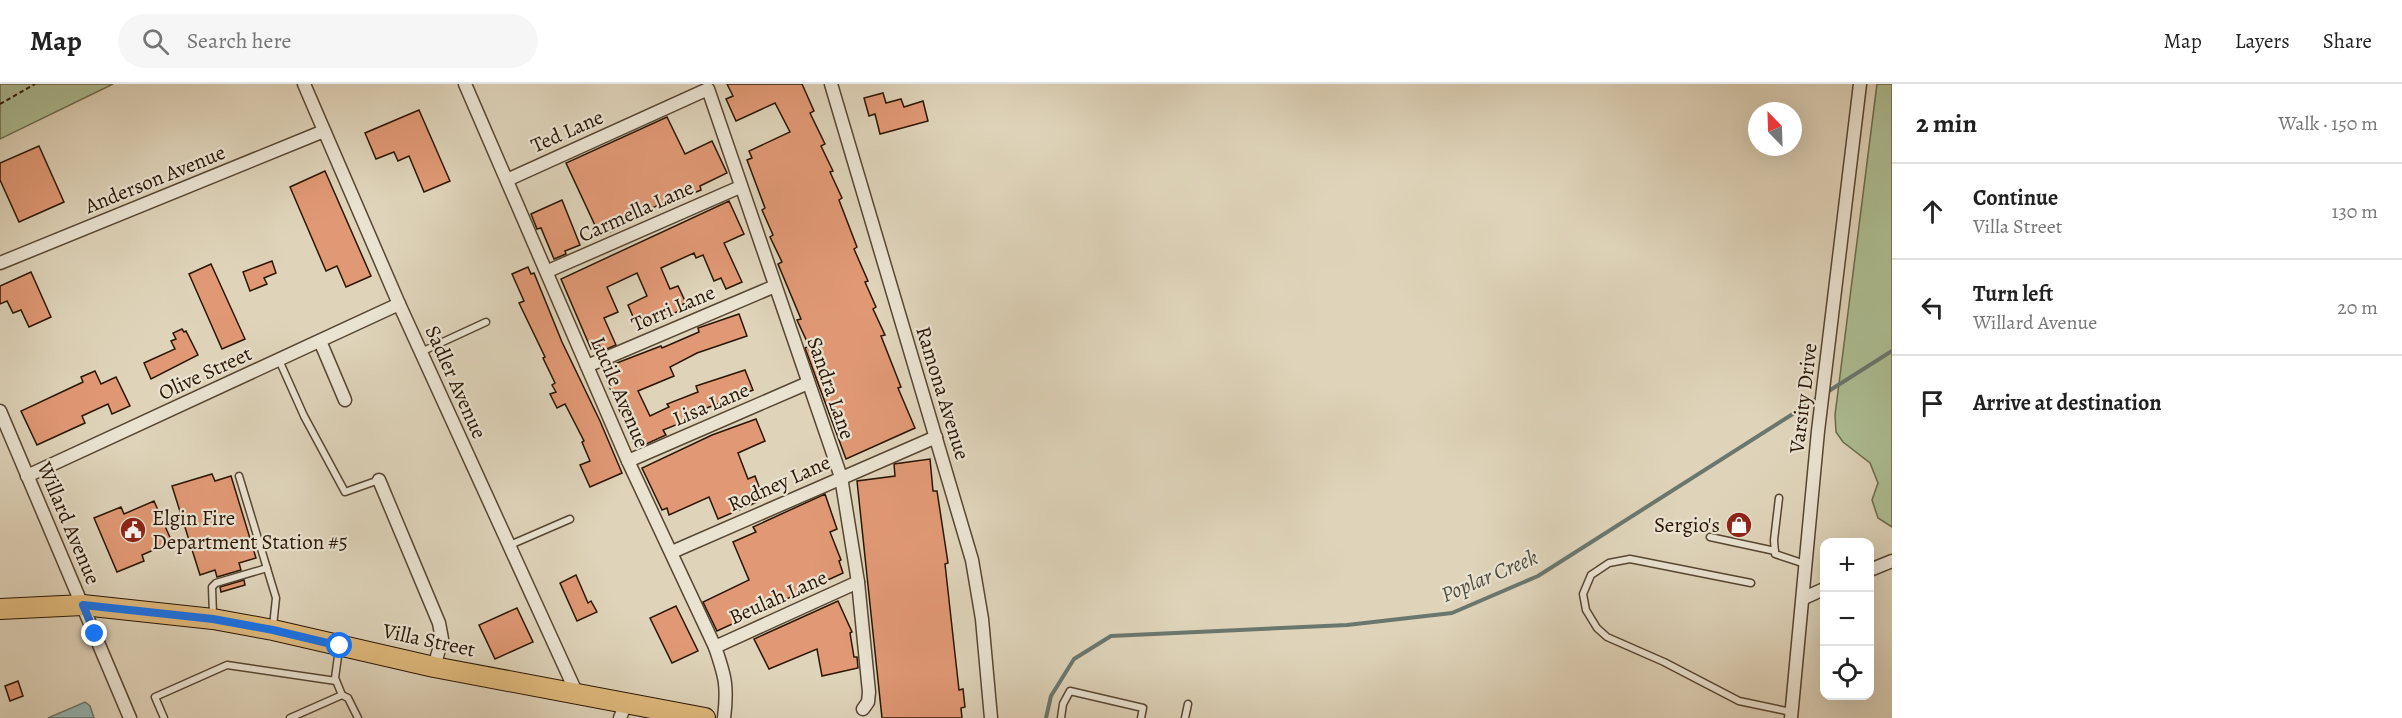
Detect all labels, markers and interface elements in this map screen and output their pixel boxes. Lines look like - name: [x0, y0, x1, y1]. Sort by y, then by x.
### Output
- search box: [118, 14, 538, 68]
- text: Map: [30, 22, 82, 60]
- icon: search: [139, 25, 172, 58]
- text: Search here: [187, 26, 291, 56]
- text: Map: [2163, 27, 2202, 55]
- text: Layers: [2235, 27, 2290, 55]
- text: Share: [2323, 27, 2372, 55]
- north arrow: [1748, 102, 1802, 156]
- street label: Ted Lane: [526, 103, 608, 159]
- text: 2 min: [1916, 106, 1977, 141]
- text: Walk · 150 m: [2278, 110, 2378, 137]
- street label: Anderson Avenue: [80, 138, 229, 220]
- street label: Carmella Lane: [574, 173, 698, 249]
- text: Continue: [1973, 183, 2058, 213]
- icon: ahead: [1916, 195, 1949, 228]
- text: 130 m: [2332, 198, 2378, 225]
- text: Villa Street: [1973, 213, 2062, 240]
- street label: Torri Lane: [627, 278, 719, 338]
- text: Turn left: [1973, 279, 2053, 309]
- icon: left: [1916, 291, 1949, 324]
- text: 20 m: [2337, 294, 2378, 321]
- text: Willard Avenue: [1973, 309, 2097, 336]
- street label: Sadler Avenue: [419, 321, 493, 443]
- street label: Ramona Avenue: [909, 323, 977, 463]
- street label: Lucile Avenue: [584, 332, 656, 452]
- street label: Sandra Lane: [800, 333, 862, 443]
- street label: Olive Street: [154, 339, 256, 407]
- street label: Varsity Drive: [1782, 341, 1824, 456]
- street label: Lisa Lane: [669, 375, 753, 433]
- icon: arrive: [1916, 387, 1949, 420]
- text: Arrive at destination: [1973, 388, 2162, 418]
- street label: Rodney Lane: [723, 448, 835, 518]
- street label: Willard Avenue: [30, 457, 107, 589]
- place label: Elgin Fire Department Station #5: [152, 504, 348, 556]
- shop icon: Sergio's: [1724, 510, 1754, 540]
- place label: Sergio's: [1654, 511, 1720, 539]
- public building icon: Elgin Fire Department Station #5: [118, 515, 148, 545]
- map controls: [1820, 538, 1874, 700]
- button: +: [1820, 538, 1874, 592]
- water label: Poplar Creek: [1436, 542, 1543, 610]
- street label: Beulah Lane: [724, 563, 832, 631]
- button: −: [1820, 592, 1874, 646]
- street label: Villa Street: [379, 616, 478, 663]
- route end: [81, 620, 107, 646]
- route start: [326, 632, 352, 658]
- button: locate: [1820, 646, 1874, 700]

